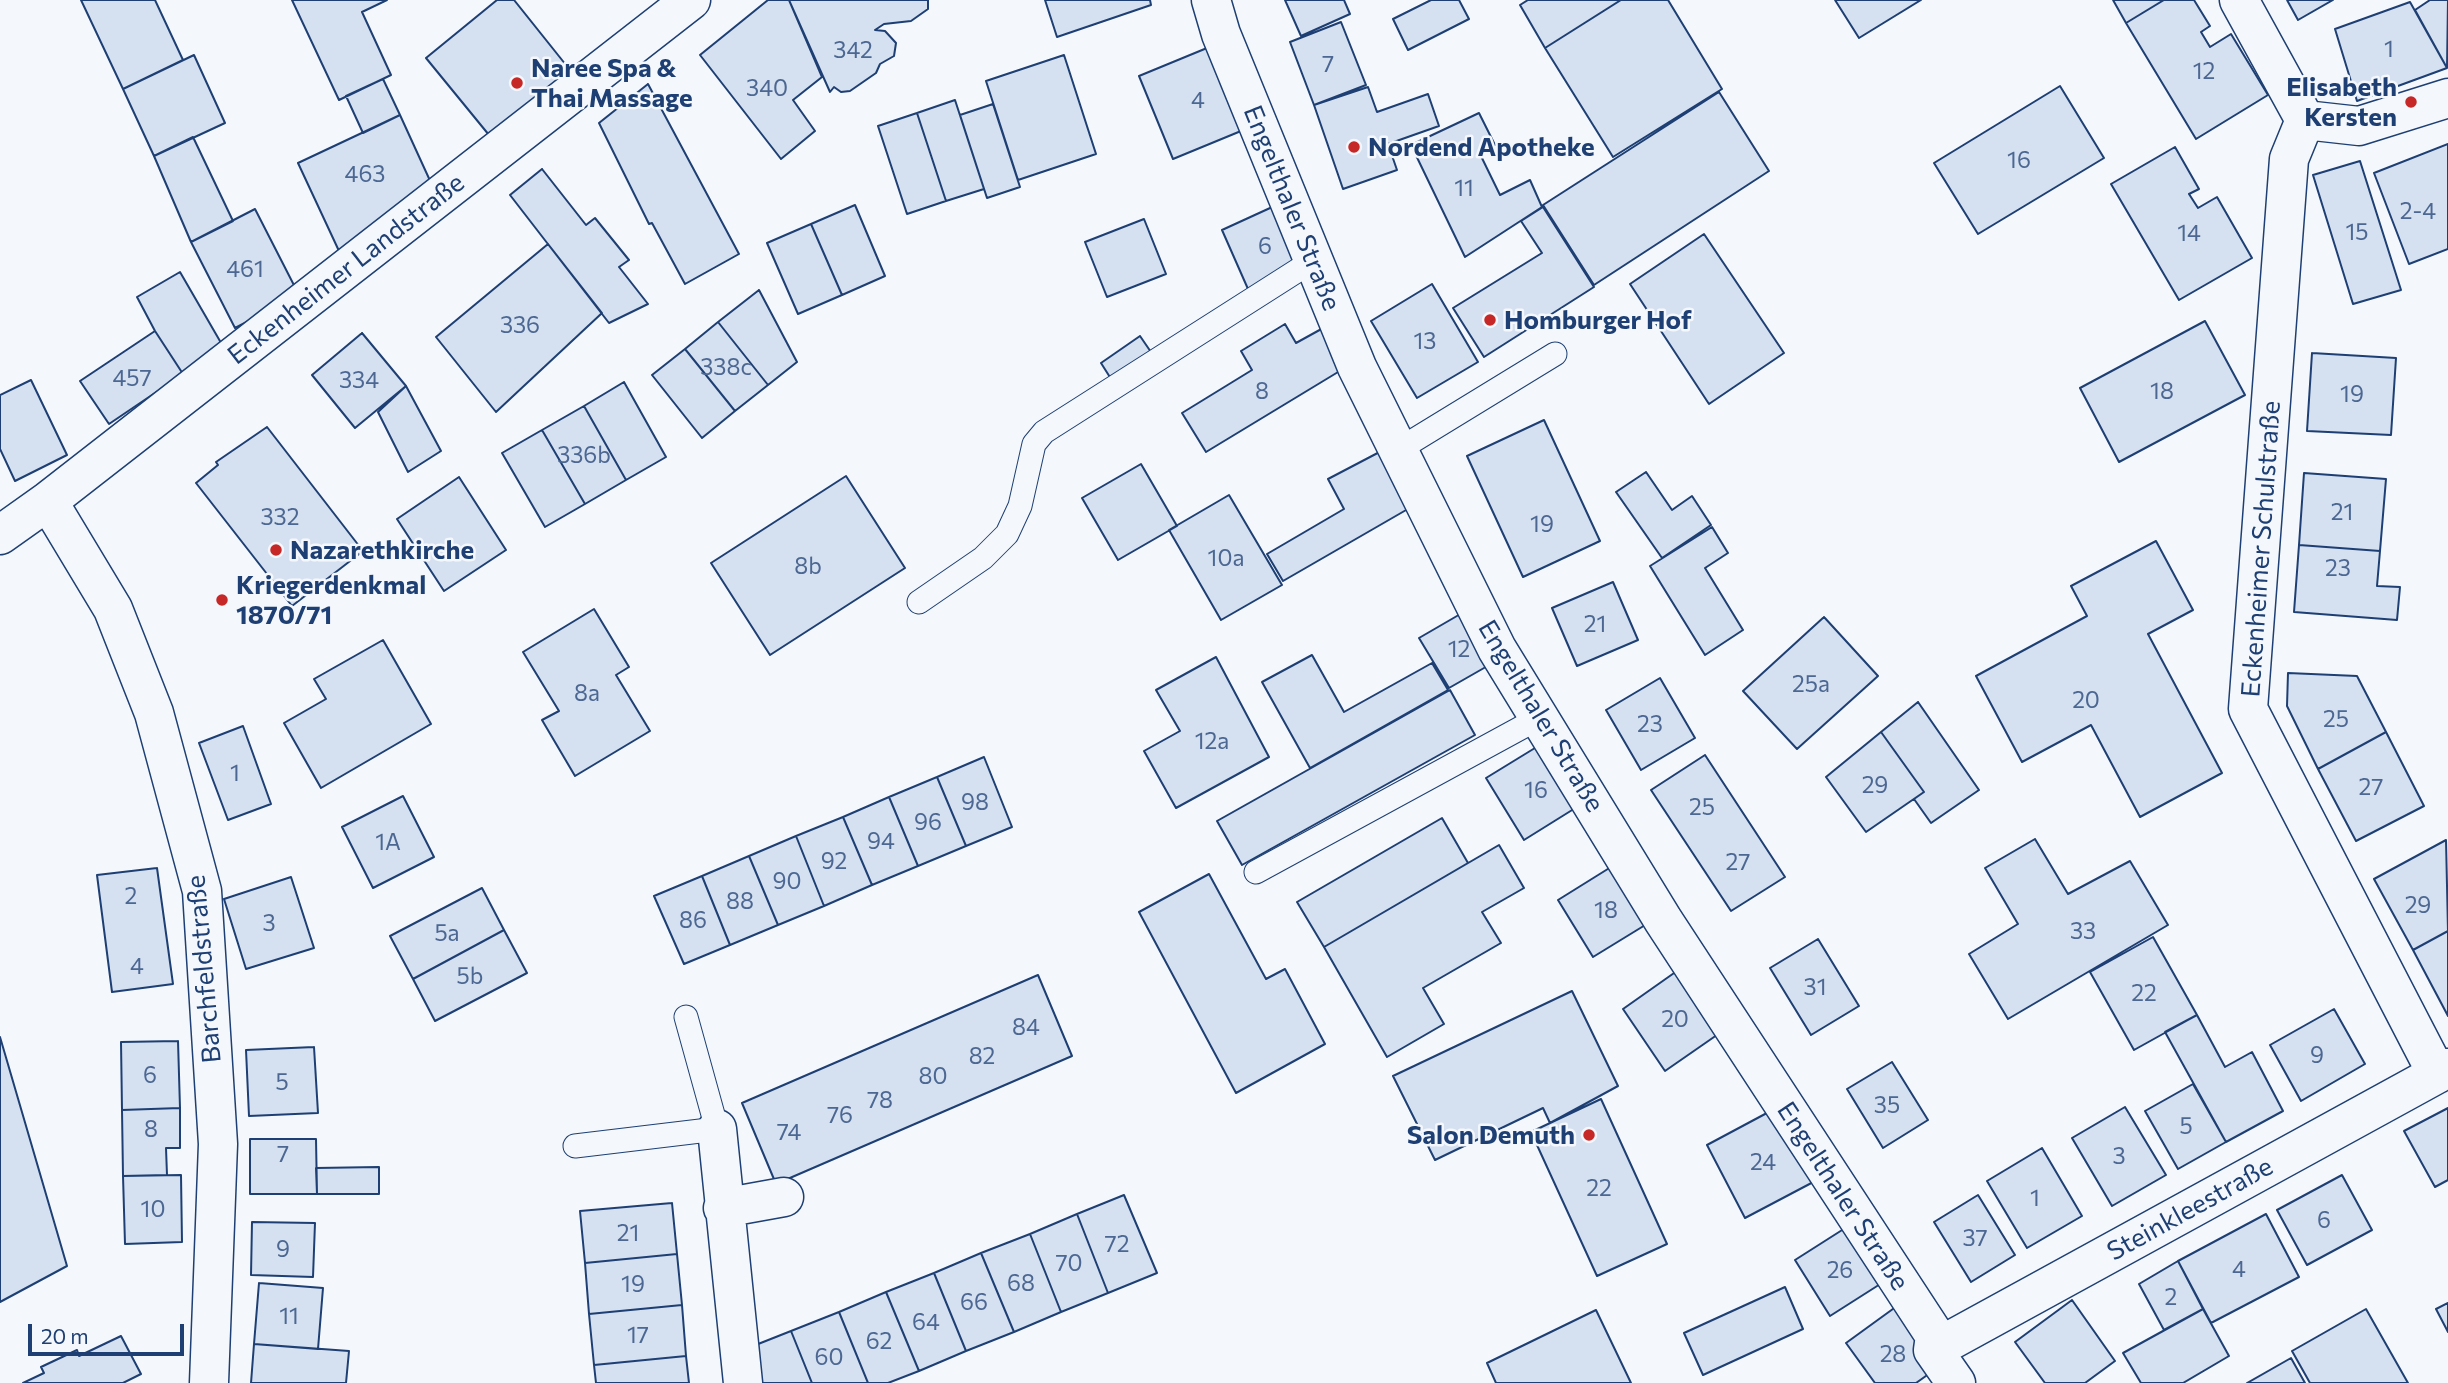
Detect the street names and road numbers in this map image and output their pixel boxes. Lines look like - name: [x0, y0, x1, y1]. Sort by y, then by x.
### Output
- street label: Engelthaler Straße: [1237, 101, 1347, 315]
- street label: Eckenheimer Landstraße: [222, 167, 470, 371]
- street label: Eckenheimer Schulstraße: [2235, 400, 2287, 698]
- street label: Engelthaler Straße: [1471, 614, 1611, 818]
- street label: Barchfeldstraße: [180, 874, 228, 1064]
- street label: Engelthaler Straße: [1771, 1096, 1915, 1296]
- street label: Steinkleestraße: [2102, 1151, 2278, 1267]

